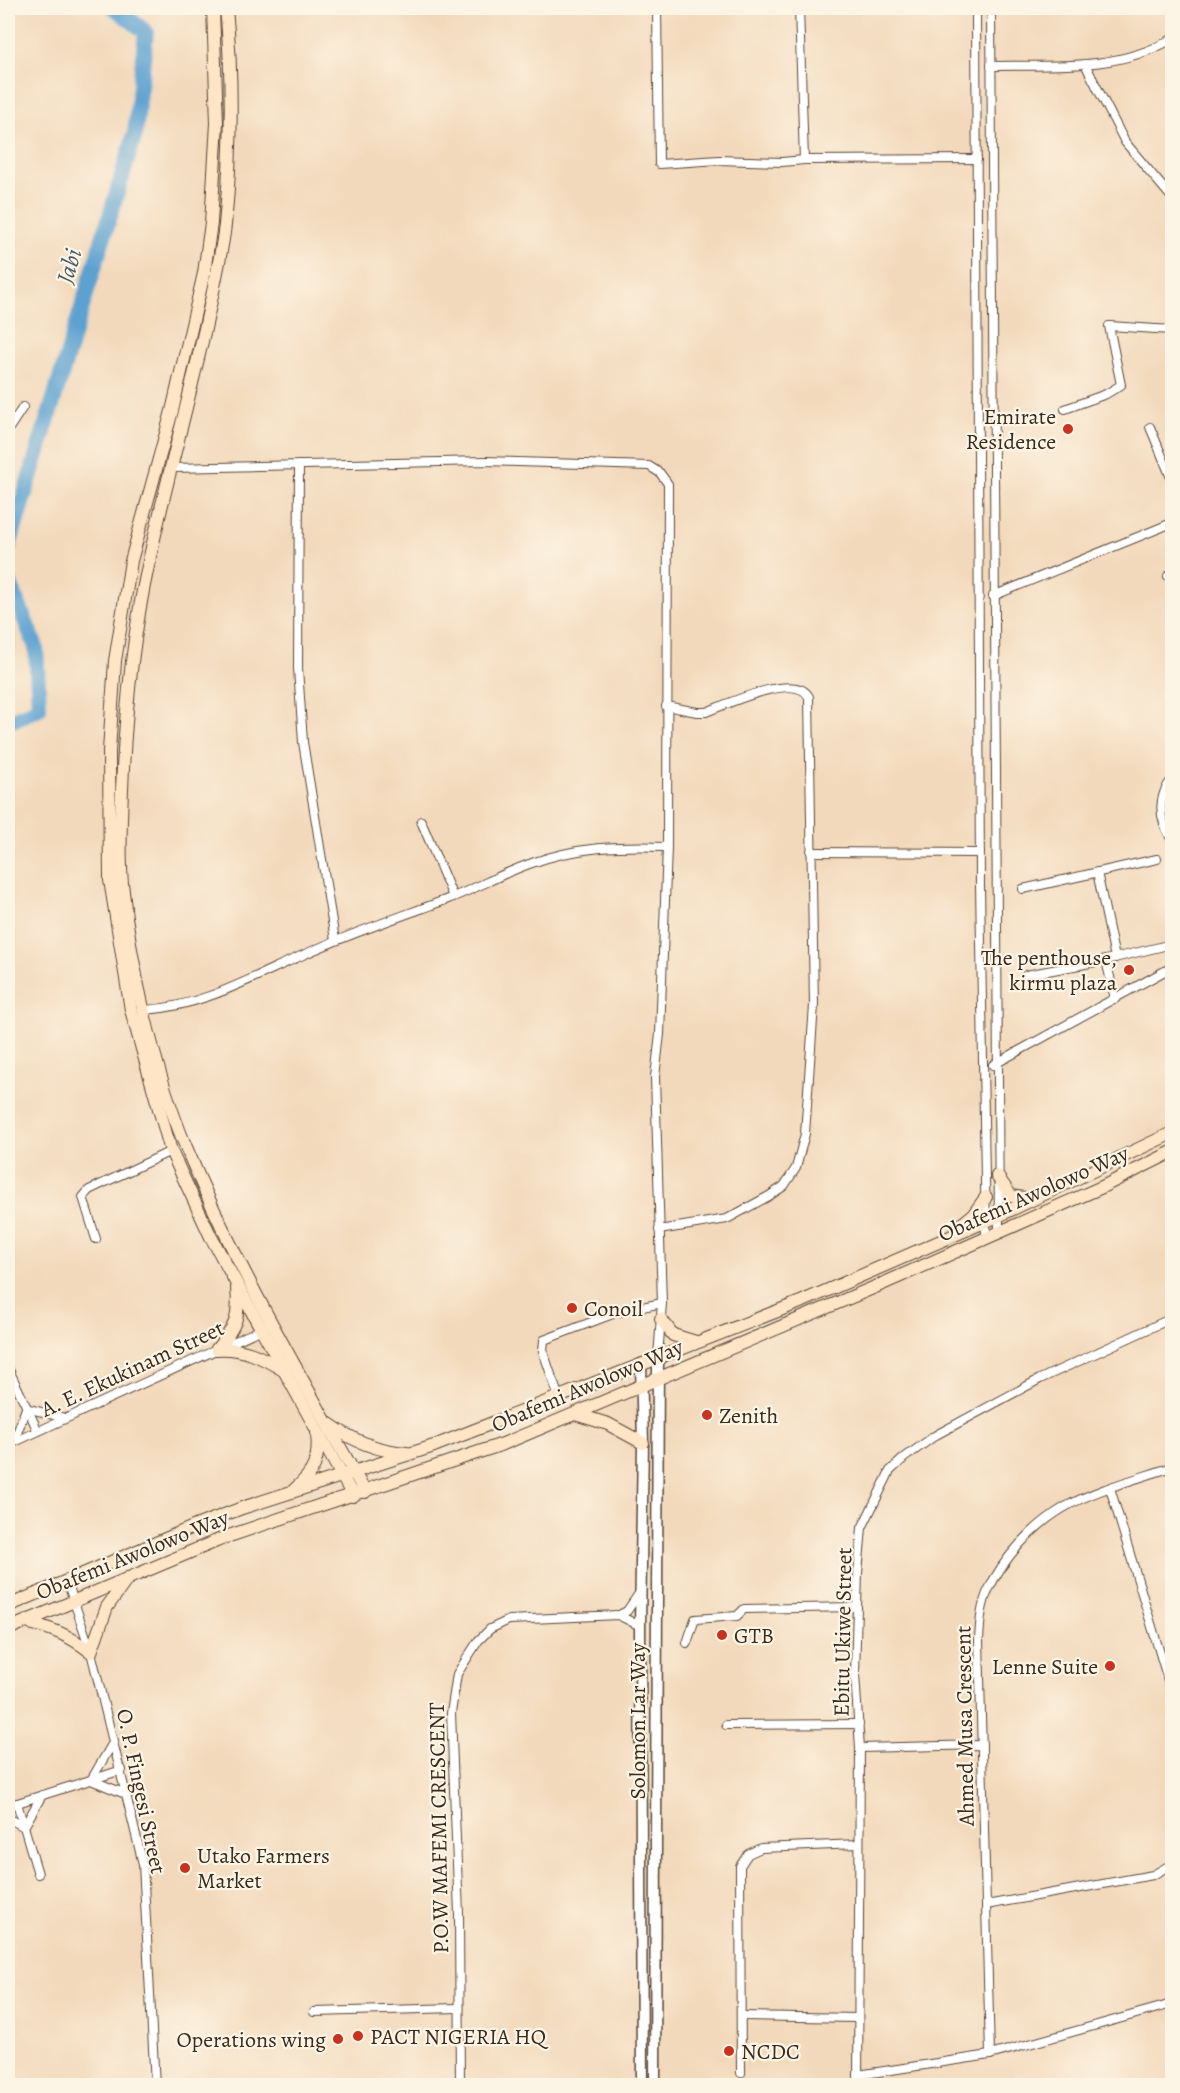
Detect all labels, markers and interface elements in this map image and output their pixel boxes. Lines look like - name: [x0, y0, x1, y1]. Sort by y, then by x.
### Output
- water label: Jabi: [48, 245, 89, 288]
- place label: Emirate Residence: [966, 402, 1056, 457]
- marker: Emirate Residence: [1061, 422, 1075, 436]
- place label: The penthouse, kirmu plaza: [981, 943, 1118, 998]
- marker: The penthouse, kirmu plaza: [1122, 963, 1136, 977]
- street label: Obafemi Awolowo Way: [933, 1138, 1134, 1249]
- place label: Conoil: [584, 1294, 643, 1324]
- marker: Conoil: [565, 1301, 579, 1315]
- street label: A. E. Ekukinam Street: [35, 1313, 229, 1425]
- street label: Obafemi Awolowo Way: [487, 1332, 688, 1440]
- place label: Zenith: [719, 1401, 778, 1431]
- marker: Zenith: [700, 1408, 714, 1422]
- street label: Obafemi Awolowo Way: [31, 1502, 233, 1607]
- street label: Ebitu Ukiwe Street: [827, 1547, 859, 1717]
- place label: GTB: [734, 1621, 774, 1651]
- street label: Ahmed Musa Crescent: [948, 1626, 982, 1827]
- marker: GTB: [715, 1628, 729, 1642]
- street label: Solomon Lar Way: [623, 1642, 653, 1799]
- place label: Lenne Suite: [992, 1652, 1098, 1682]
- marker: Lenne Suite: [1103, 1659, 1117, 1673]
- street label: P.O.W MAFEMI CRESCENT: [422, 1702, 456, 1954]
- street label: O. P. Fingesi Street: [109, 1706, 173, 1877]
- place label: Utako Farmers Market: [197, 1841, 330, 1896]
- marker: Utako Farmers Market: [178, 1861, 192, 1875]
- place label: PACT NIGERIA HQ: [370, 2022, 549, 2052]
- place label: Operations wing: [176, 2025, 326, 2055]
- marker: PACT NIGERIA HQ: [351, 2029, 365, 2043]
- marker: Operations wing: [331, 2032, 345, 2046]
- place label: NCDC: [741, 2037, 800, 2067]
- marker: NCDC: [722, 2044, 736, 2058]

